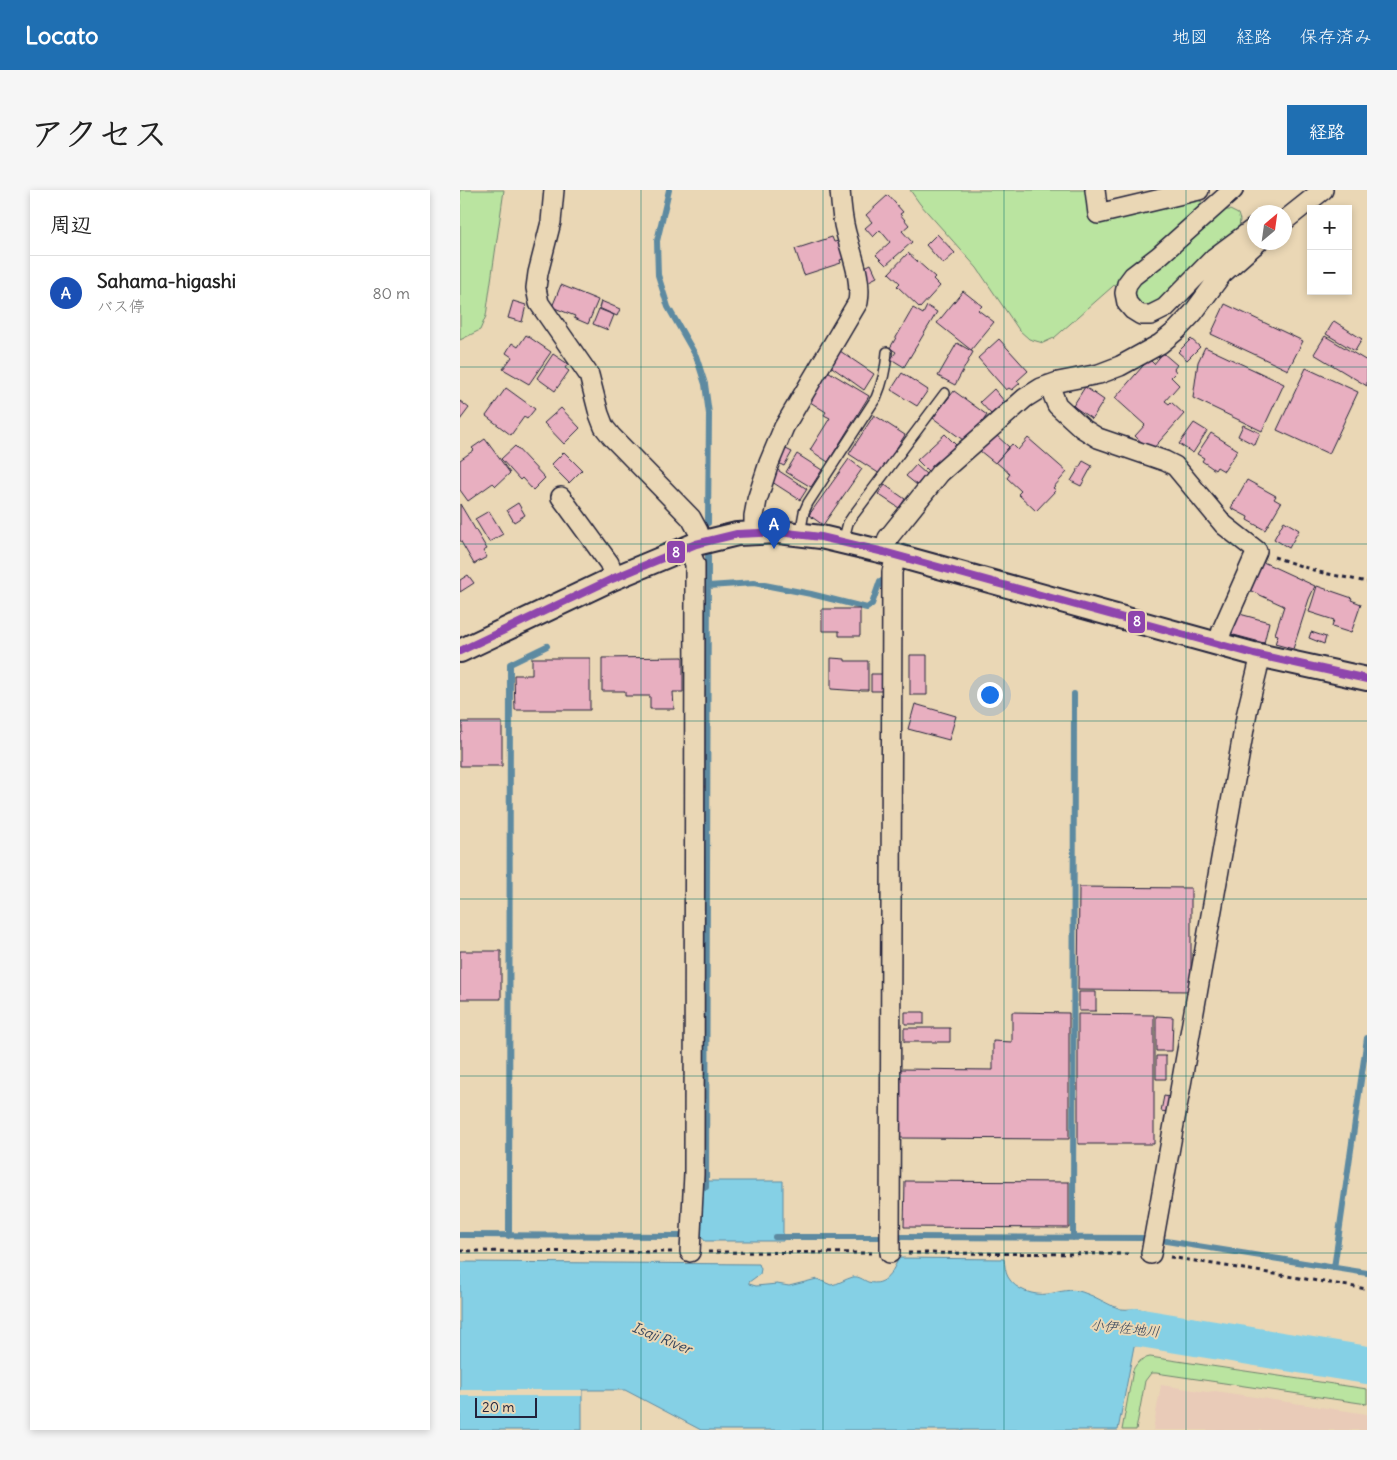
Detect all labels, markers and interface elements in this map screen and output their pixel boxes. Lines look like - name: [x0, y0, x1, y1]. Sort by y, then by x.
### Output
- text: Locato: [25, 20, 99, 50]
- text: 地図: [1172, 25, 1208, 48]
- text: 経路: [1236, 25, 1272, 48]
- text: 保存済み: [1300, 25, 1372, 48]
- button: 経路: [1287, 105, 1367, 155]
- text: アクセス: [30, 111, 168, 155]
- north arrow: [1247, 205, 1292, 250]
- map controls: [1307, 205, 1352, 295]
- button: +: [1307, 205, 1352, 250]
- text: 周辺: [50, 211, 92, 238]
- button: −: [1307, 250, 1352, 295]
- text: Sahama-higashi: [97, 269, 236, 293]
- text: A: [61, 283, 71, 303]
- text: 80 m: [372, 283, 410, 303]
- text: バス停: [97, 296, 145, 316]
- pin: A: [758, 508, 790, 549]
- line badge: 8: [666, 540, 686, 564]
- text: 8: [672, 543, 680, 561]
- line badge: 8: [1127, 610, 1146, 634]
- text: 8: [1133, 612, 1141, 630]
- your location: [977, 682, 1003, 708]
- water label: 小伊佐地川: [1089, 1315, 1161, 1341]
- water label: Isaji River: [630, 1318, 696, 1359]
- scale bar: [475, 1395, 538, 1418]
- text: 20 m: [482, 1398, 515, 1416]

